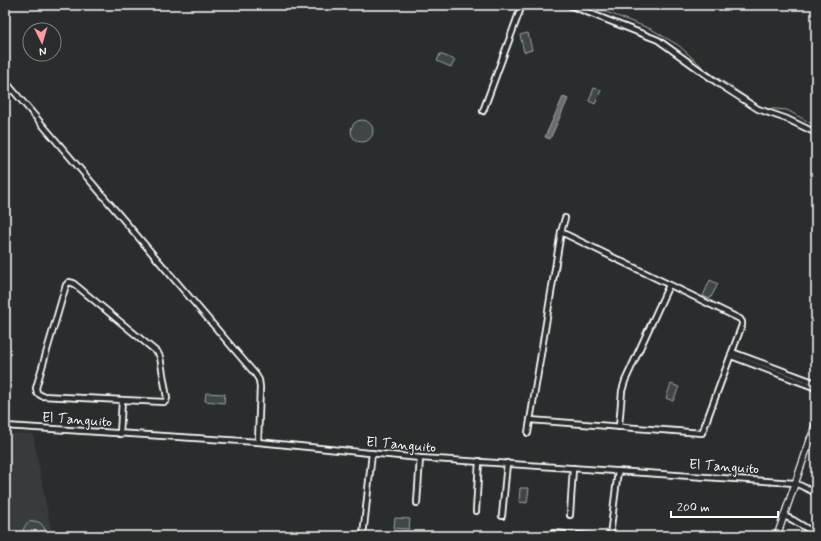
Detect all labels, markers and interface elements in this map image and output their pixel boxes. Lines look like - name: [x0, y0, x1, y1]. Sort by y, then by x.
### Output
- north arrow: [22, 22, 62, 62]
- text: N: [39, 44, 47, 58]
- street label: El Tanguito: [41, 409, 113, 431]
- street label: El Tanguito: [365, 433, 437, 457]
- street label: El Tanguito: [688, 456, 760, 478]
- scale bar: [671, 493, 778, 519]
- text: 200 m: [677, 500, 710, 516]

